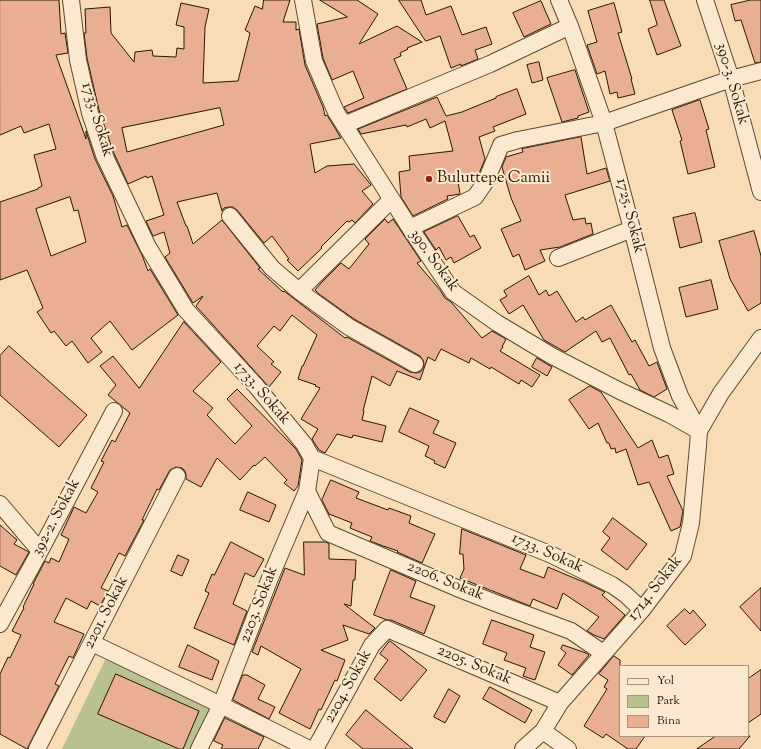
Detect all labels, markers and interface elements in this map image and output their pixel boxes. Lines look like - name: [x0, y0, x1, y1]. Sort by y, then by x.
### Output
- street label: 390-3. Sokak: [710, 41, 752, 127]
- street label: 1733. Sokak: [76, 80, 116, 160]
- place label: Buluttepe Camii: [437, 169, 550, 189]
- marker: Buluttepe Camii: [424, 174, 434, 184]
- street label: 1725. Sokak: [610, 176, 648, 256]
- street label: 390. Sokak: [404, 226, 462, 296]
- street label: 1733. Sokak: [229, 359, 293, 429]
- street label: 392-2. Sokak: [29, 476, 85, 560]
- street label: 1733. Sokak: [508, 530, 586, 578]
- street label: 1714. Sokak: [625, 553, 687, 625]
- street label: 2206. Sokak: [404, 558, 486, 606]
- street label: 2203. Sokak: [237, 564, 283, 646]
- street label: 2201. Sokak: [80, 573, 134, 653]
- street label: 2205. Sokak: [434, 642, 514, 690]
- street label: 2204. Sokak: [321, 647, 377, 727]
- legend: [619, 665, 749, 737]
- text: Yol: [657, 672, 674, 690]
- text: Park: [657, 692, 680, 710]
- text: Bina: [657, 712, 681, 730]

